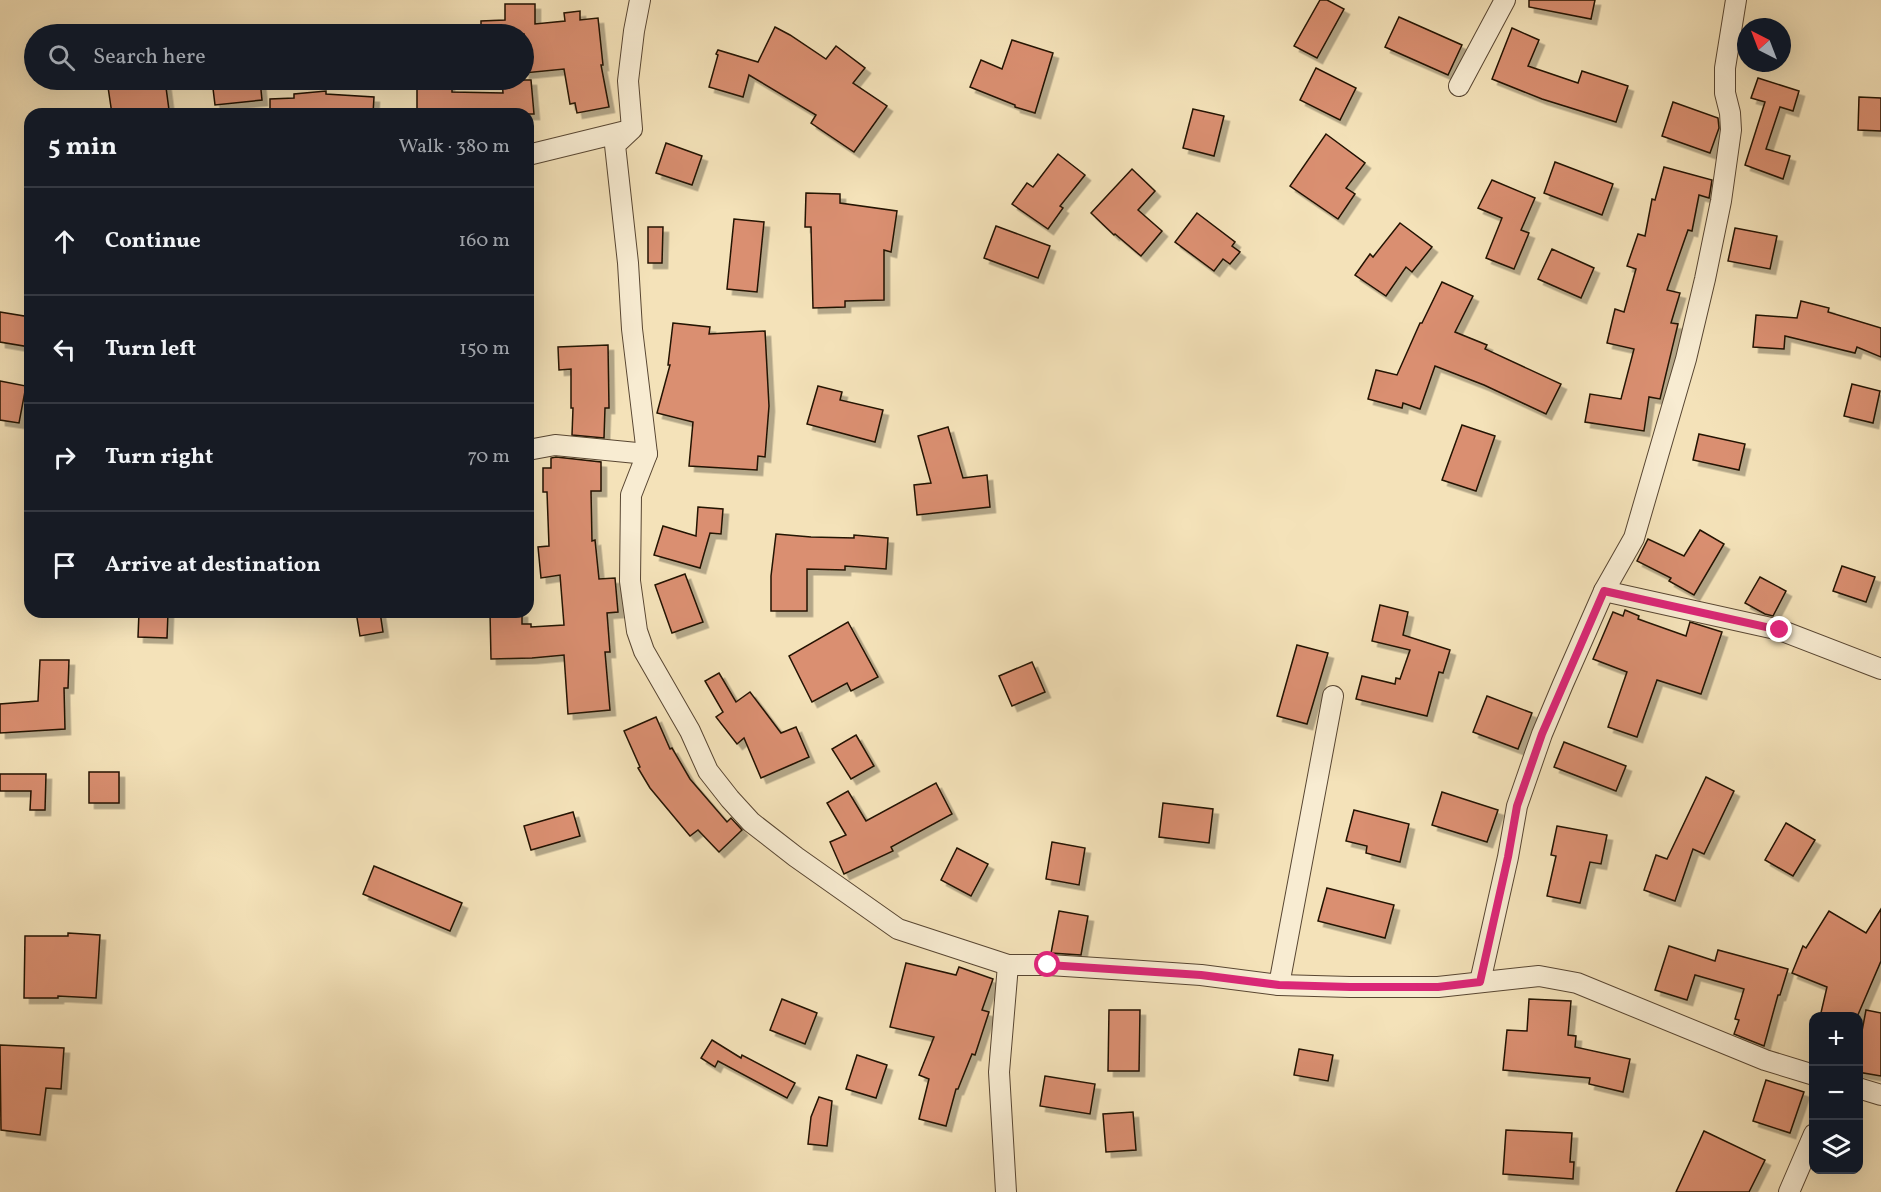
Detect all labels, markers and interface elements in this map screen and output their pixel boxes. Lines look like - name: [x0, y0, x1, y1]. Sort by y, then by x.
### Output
- north arrow: [1737, 18, 1791, 72]
- search box: [24, 24, 534, 90]
- icon: search: [45, 41, 78, 74]
- text: Search here: [93, 42, 206, 73]
- text: 5 min: [48, 129, 117, 165]
- text: Walk · 380 m: [398, 133, 510, 161]
- icon: ahead: [48, 225, 81, 258]
- text: Continue: [105, 226, 201, 257]
- text: 160 m: [458, 227, 510, 255]
- icon: left: [48, 333, 81, 366]
- text: Turn left: [105, 334, 196, 365]
- text: 150 m: [459, 335, 510, 363]
- icon: right: [48, 441, 81, 474]
- text: Turn right: [105, 442, 213, 473]
- text: 70 m: [467, 443, 510, 471]
- icon: arrive: [48, 549, 81, 582]
- text: Arrive at destination: [105, 550, 321, 581]
- route end: [1766, 616, 1792, 642]
- route start: [1034, 951, 1060, 977]
- map controls: [1809, 1012, 1863, 1174]
- button: +: [1809, 1012, 1863, 1066]
- button: −: [1809, 1066, 1863, 1120]
- button: layers: [1809, 1120, 1863, 1174]

